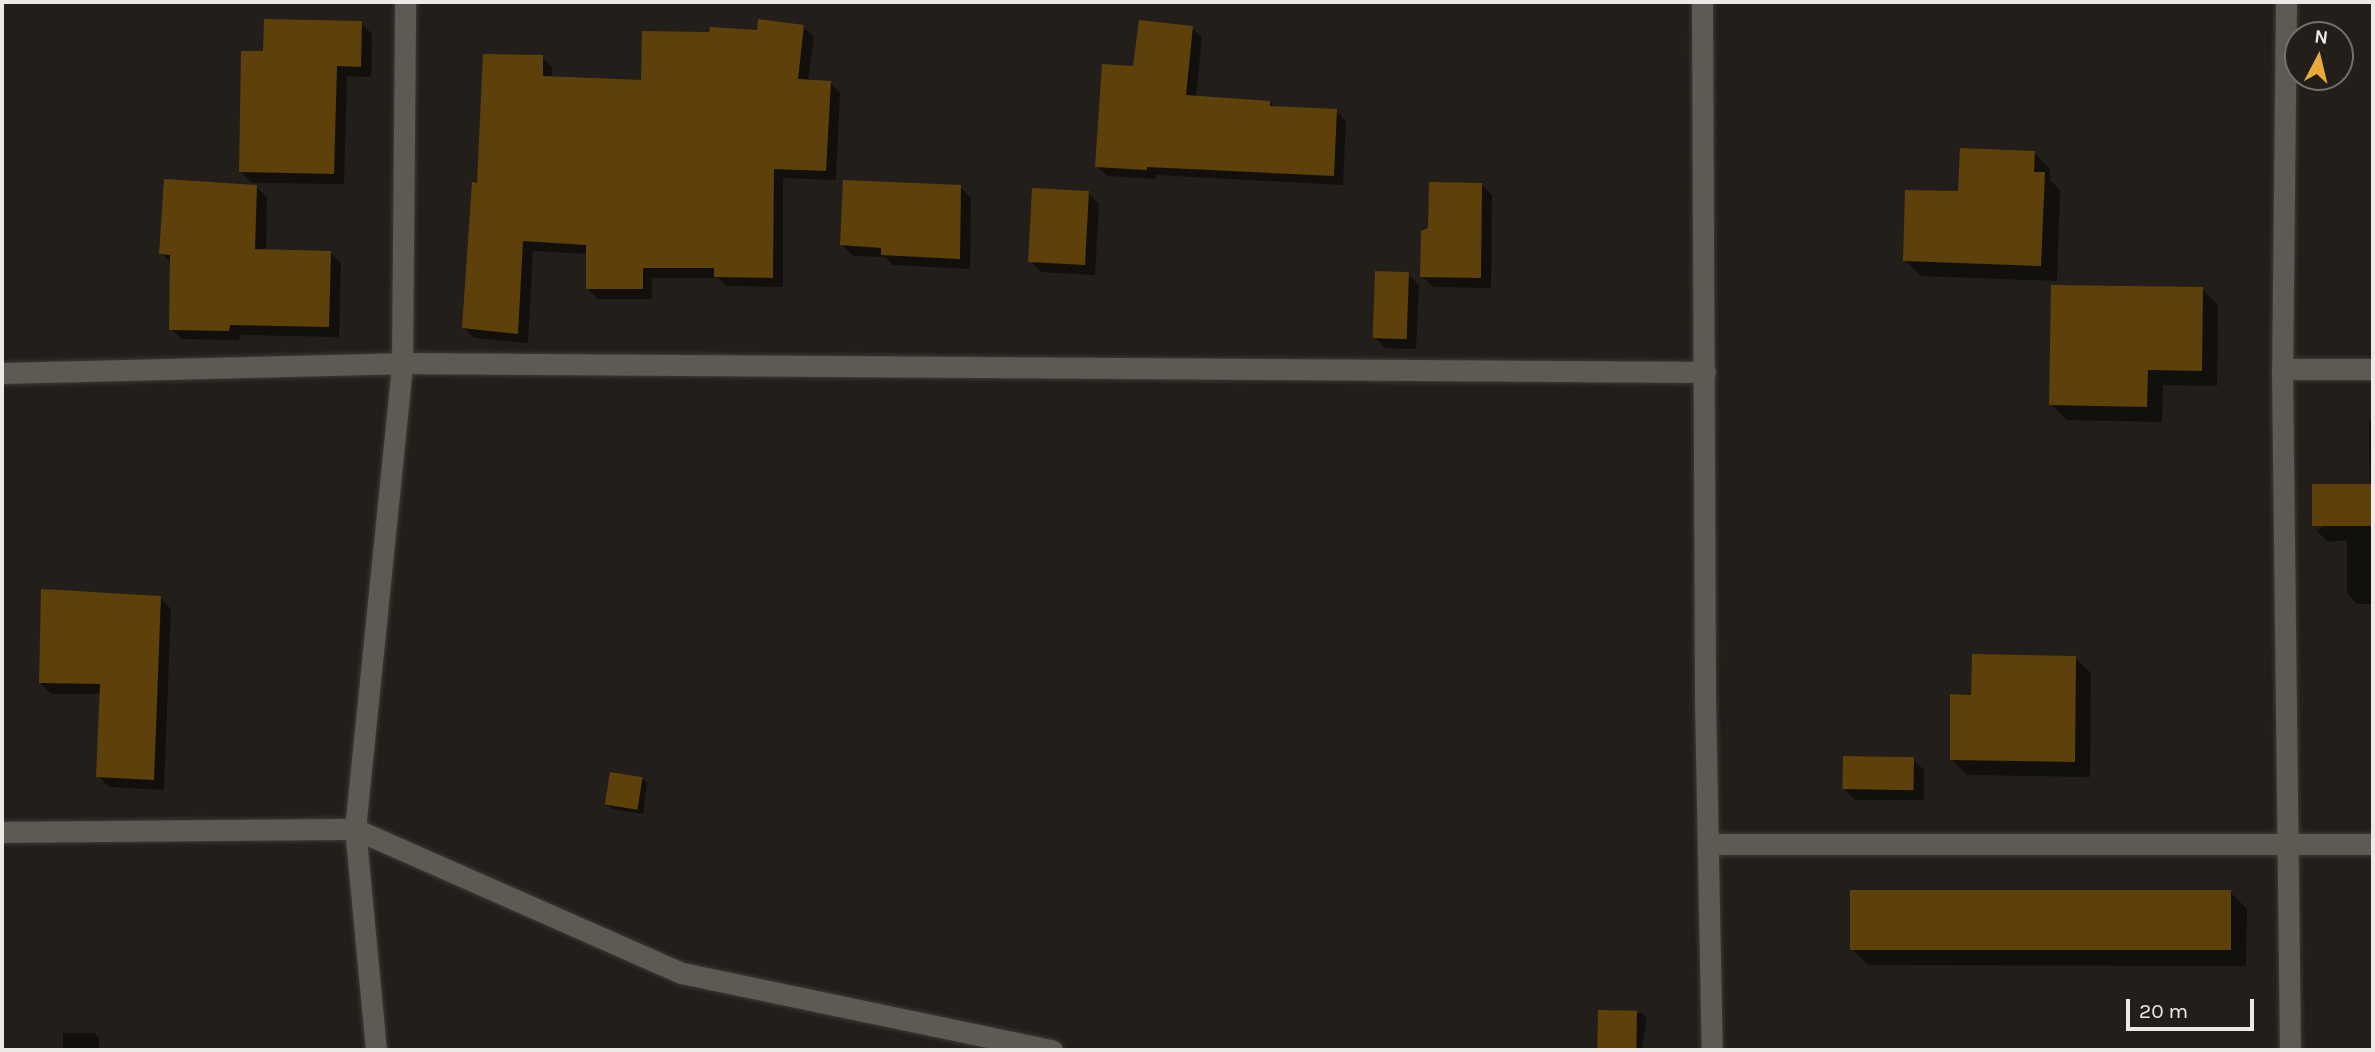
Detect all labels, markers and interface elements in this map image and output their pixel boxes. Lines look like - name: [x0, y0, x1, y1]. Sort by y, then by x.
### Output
- north arrow: [2284, 21, 2354, 91]
- text: N: [2313, 25, 2329, 49]
- scale bar: [2130, 986, 2258, 1030]
- text: 20 m: [2139, 999, 2188, 1023]

